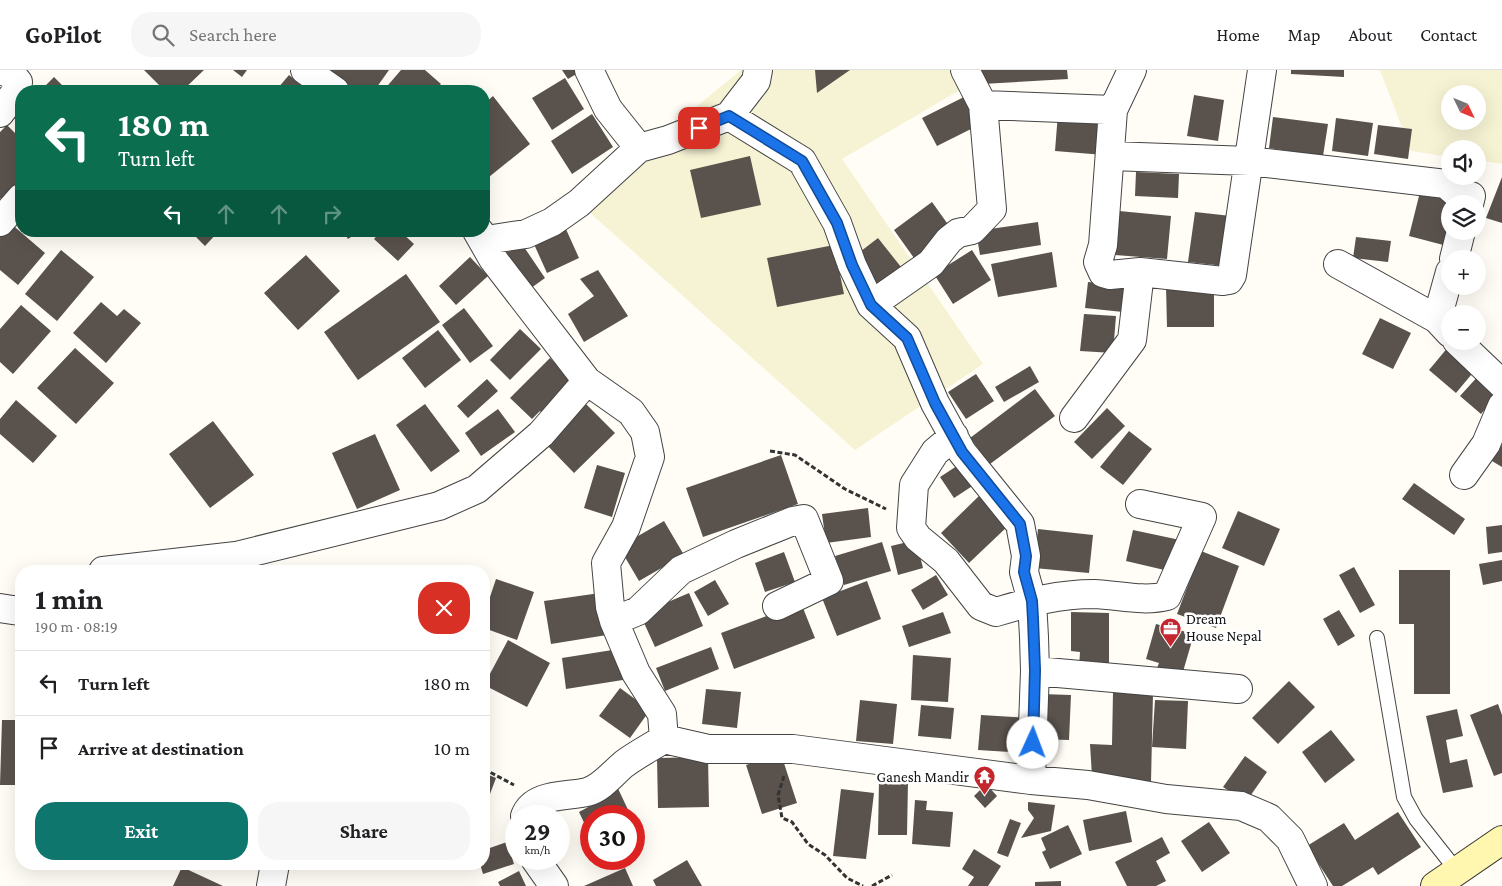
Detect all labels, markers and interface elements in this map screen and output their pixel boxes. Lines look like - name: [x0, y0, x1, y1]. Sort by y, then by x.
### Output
- search box: [131, 12, 481, 57]
- text: GoPilot: [25, 21, 101, 48]
- icon: search: [149, 21, 177, 49]
- text: Search here: [189, 24, 277, 45]
- text: Home: [1217, 25, 1260, 45]
- text: Map: [1288, 25, 1320, 45]
- text: About: [1348, 25, 1392, 45]
- text: Contact: [1420, 25, 1477, 45]
- north arrow: [1441, 85, 1486, 130]
- map controls: [1441, 85, 1486, 350]
- icon: left: [35, 105, 100, 170]
- text: 180 m: [118, 105, 209, 144]
- pin: [678, 107, 720, 149]
- icon: arrive: [685, 114, 713, 142]
- button: sound: [1441, 140, 1486, 185]
- text: Turn left: [118, 146, 195, 171]
- button: layers: [1441, 195, 1486, 240]
- icon: left: [159, 200, 187, 228]
- icon: ahead: [212, 200, 240, 228]
- icon: ahead: [265, 200, 293, 228]
- icon: right: [318, 200, 346, 228]
- button: +: [1441, 250, 1486, 295]
- button: −: [1441, 305, 1486, 350]
- text: 1 min: [35, 582, 103, 615]
- button: close: [418, 582, 470, 634]
- place label: Dream House Nepal: [1186, 611, 1262, 645]
- office icon: Dream House Nepal: [1158, 616, 1182, 647]
- text: 190 m · 08:19: [35, 618, 118, 635]
- icon: left: [35, 669, 63, 697]
- text: Turn left: [78, 673, 150, 694]
- text: 180 m: [424, 673, 470, 694]
- position arrow: [1006, 716, 1058, 768]
- icon: arrive: [35, 734, 63, 762]
- text: Arrive at destination: [78, 738, 244, 759]
- text: 10 m: [434, 738, 470, 759]
- temple icon: Ganesh Mandir: [973, 765, 997, 796]
- place label: Ganesh Mandir: [877, 769, 970, 785]
- button: Exit: [35, 802, 248, 860]
- button: Share: [258, 802, 470, 860]
- speed limit sign: 30: [580, 805, 645, 870]
- text: 29: [524, 818, 551, 845]
- text: km/h: [525, 843, 550, 857]

